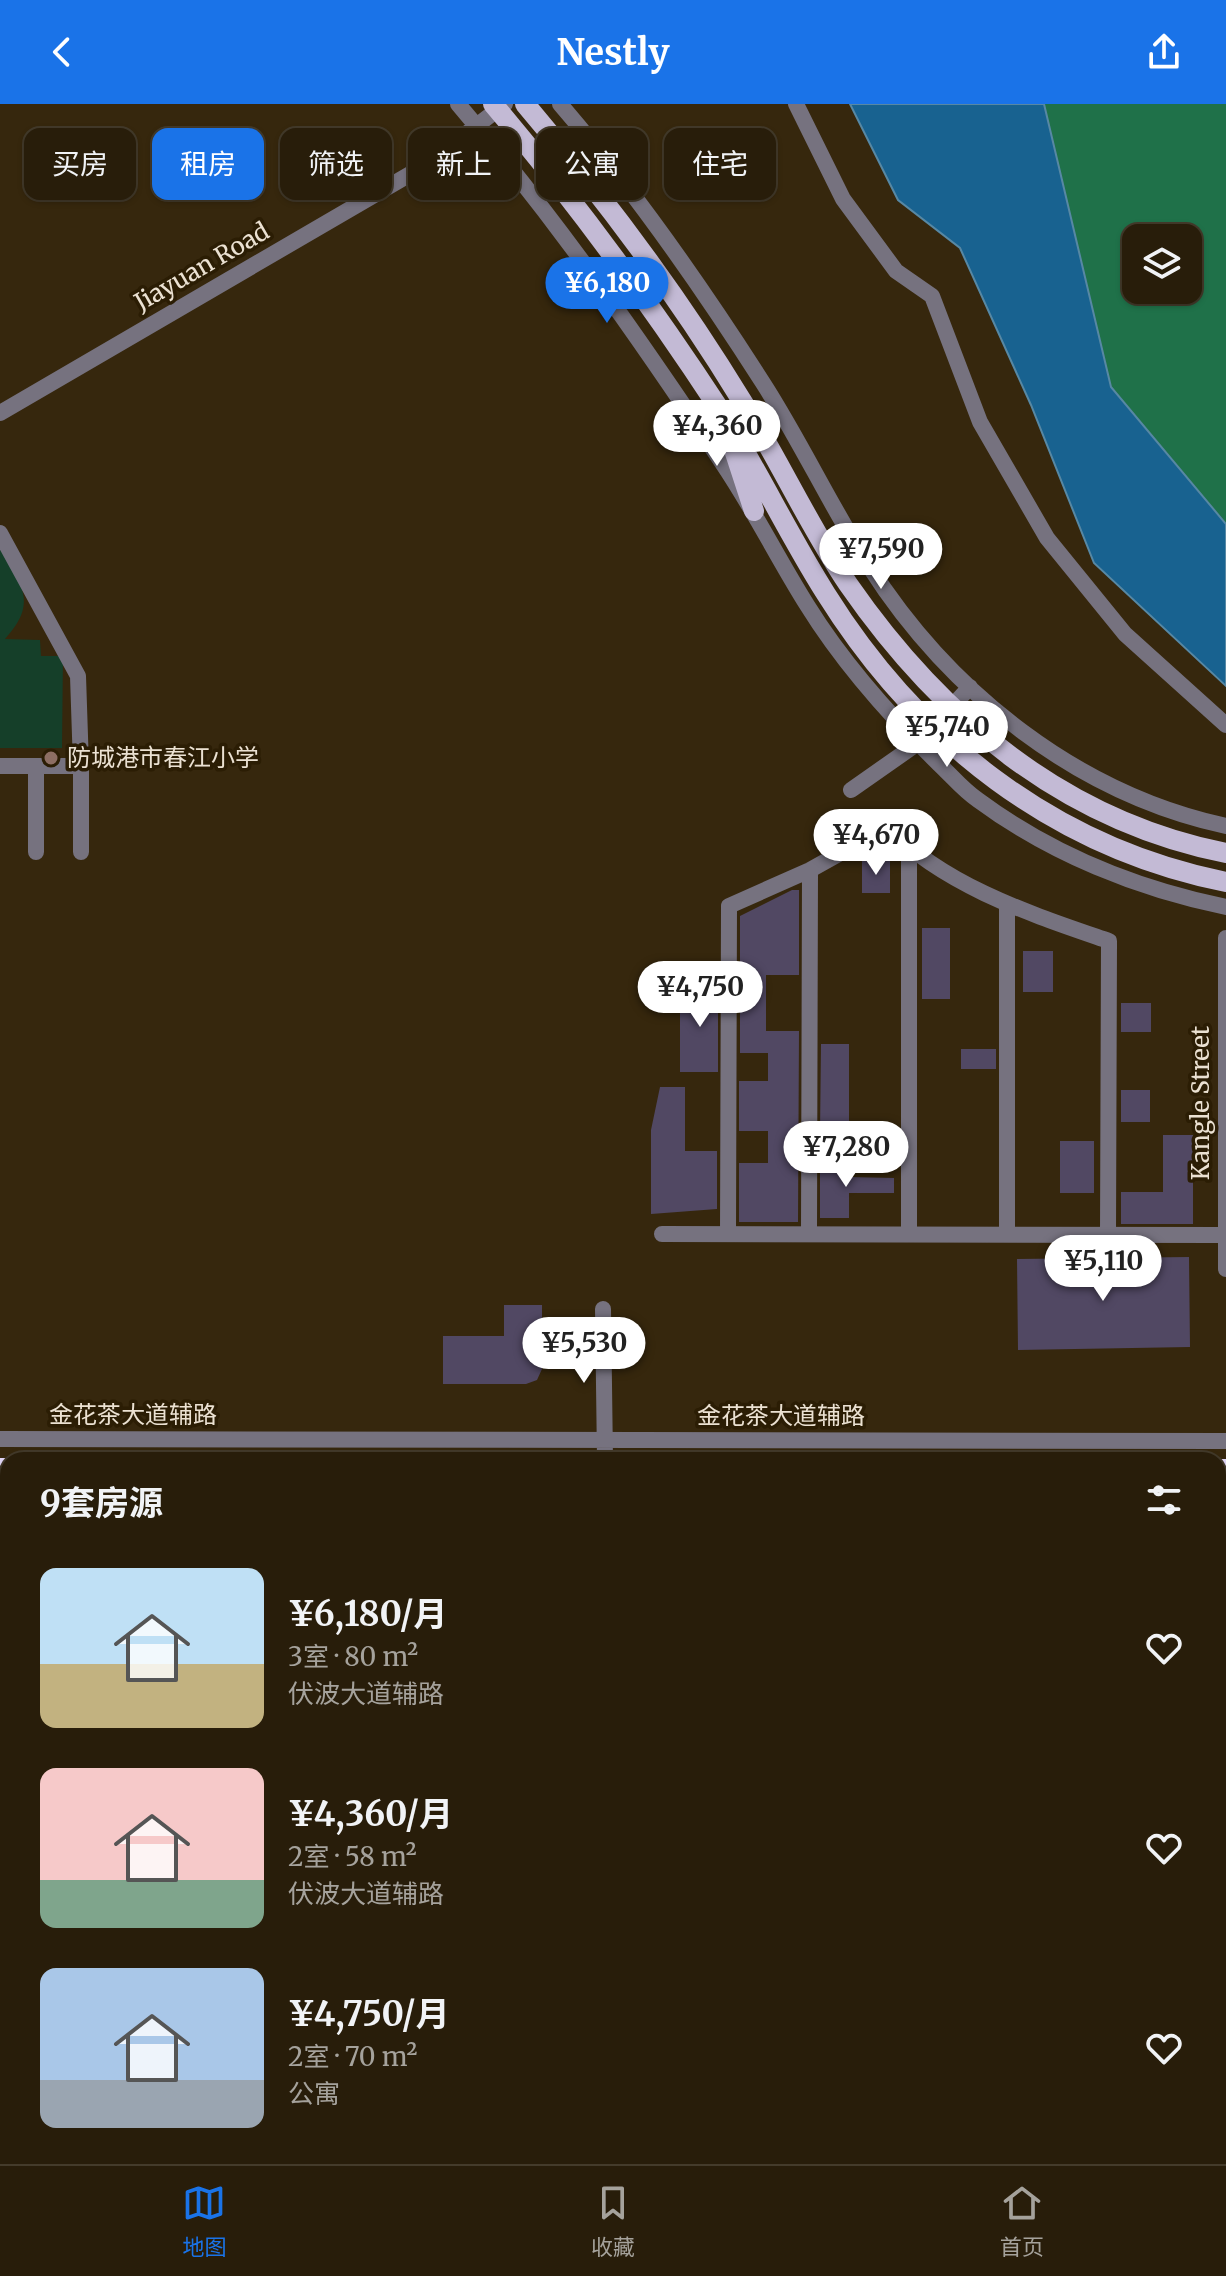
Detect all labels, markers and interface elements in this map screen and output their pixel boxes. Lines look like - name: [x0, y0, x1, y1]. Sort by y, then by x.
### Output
- icon: back: [40, 30, 84, 74]
- text: Nestly: [556, 30, 670, 75]
- icon: share: [1142, 30, 1186, 74]
- chip: 买房: [24, 128, 136, 200]
- chip: 租房: [152, 128, 264, 200]
- chip: 筛选: [280, 128, 392, 200]
- chip: 新上: [408, 128, 520, 200]
- chip: 公寓: [536, 128, 648, 200]
- chip: 住宅: [664, 128, 776, 200]
- street label: Jiayuan Road: [128, 216, 275, 318]
- map controls: [1122, 224, 1202, 304]
- button: layers: [1122, 224, 1202, 304]
- pin: ¥6,180: [542, 257, 672, 325]
- text: ¥6,180: [563, 266, 651, 299]
- pin: ¥4,360: [652, 400, 782, 468]
- text: ¥4,360: [671, 409, 763, 442]
- pin: ¥7,590: [816, 523, 946, 591]
- text: ¥7,590: [837, 532, 925, 565]
- pin: ¥5,740: [882, 701, 1012, 769]
- text: ¥5,740: [904, 710, 990, 743]
- place label: 防城港市春江小学: [67, 742, 259, 773]
- marker: 防城港市春江小学: [42, 749, 60, 767]
- pin: ¥4,670: [811, 809, 941, 877]
- text: ¥4,670: [832, 818, 920, 851]
- pin: ¥4,750: [635, 961, 765, 1029]
- text: ¥4,750: [656, 970, 744, 1003]
- street label: Kangle Street: [1185, 1025, 1216, 1180]
- pin: ¥7,280: [781, 1121, 911, 1189]
- text: ¥7,280: [801, 1130, 891, 1163]
- pin: ¥5,110: [1038, 1235, 1168, 1303]
- text: ¥5,110: [1063, 1244, 1143, 1277]
- pin: ¥5,530: [519, 1317, 649, 1385]
- text: ¥5,530: [540, 1326, 628, 1359]
- street label: 金花茶大道辅路: [49, 1399, 217, 1430]
- street label: 金花茶大道辅路: [697, 1400, 865, 1431]
- icon: filters: [1142, 1478, 1186, 1522]
- text: 9套房源: [40, 1482, 163, 1524]
- text: ¥6,180/月: [288, 1593, 448, 1635]
- icon: home: [104, 1600, 200, 1696]
- icon: heart: [1142, 1626, 1186, 1670]
- text: 3室 · 80 m²: [288, 1640, 418, 1673]
- text: 伏波大道辅路: [288, 1677, 444, 1710]
- text: ¥4,360/月: [288, 1793, 453, 1835]
- icon: home: [104, 1800, 200, 1896]
- icon: heart: [1142, 1826, 1186, 1870]
- text: 2室 · 58 m²: [288, 1840, 417, 1873]
- text: 伏波大道辅路: [288, 1877, 444, 1910]
- text: ¥4,750/月: [288, 1993, 450, 2035]
- icon: home: [104, 2000, 200, 2096]
- icon: heart: [1142, 2026, 1186, 2070]
- text: 2室 · 70 m²: [288, 2040, 417, 2073]
- text: 公寓: [288, 2077, 340, 2110]
- tab: 地图: [182, 2181, 226, 2261]
- tab: 收藏: [591, 2181, 635, 2261]
- tab: 首页: [1000, 2181, 1044, 2261]

